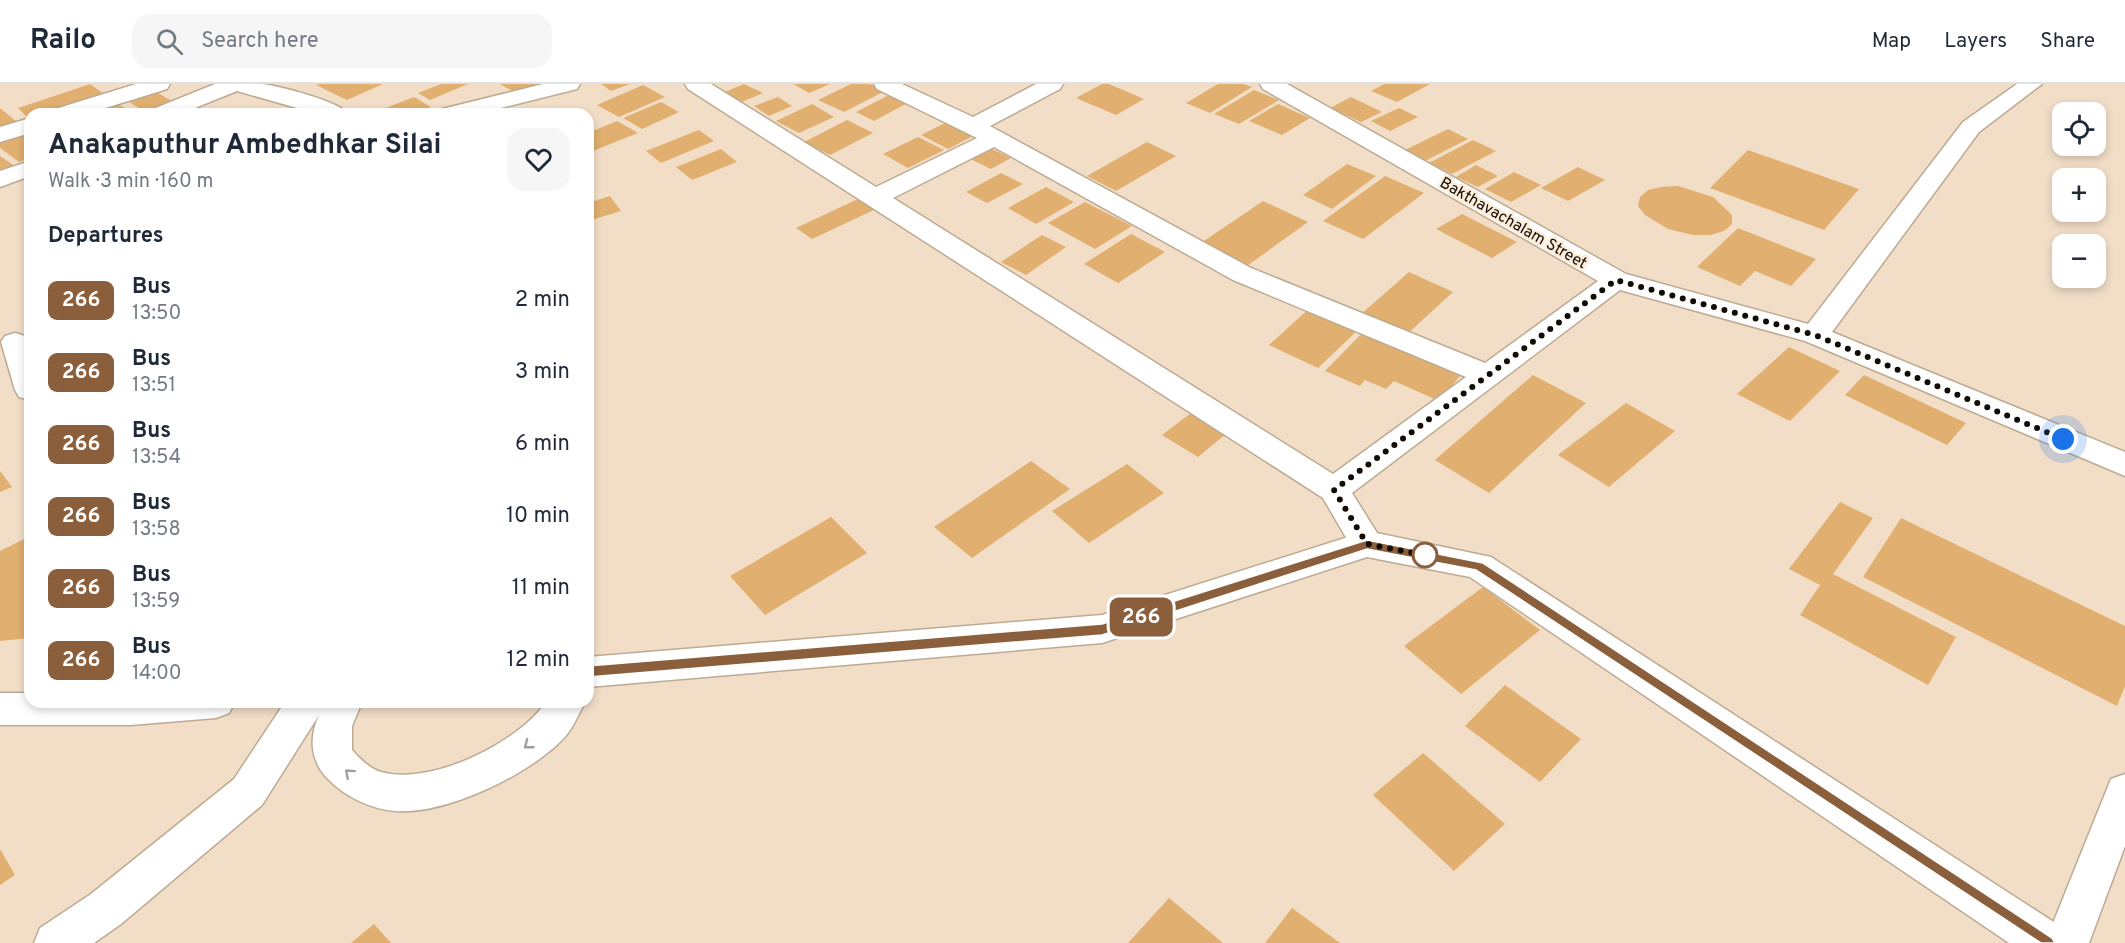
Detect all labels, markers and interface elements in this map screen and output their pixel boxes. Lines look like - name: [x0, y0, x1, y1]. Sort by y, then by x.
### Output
- search box: [132, 14, 552, 68]
- text: Railo: [30, 23, 96, 59]
- icon: search: [153, 25, 186, 58]
- text: Search here: [201, 28, 319, 55]
- text: Map: [1872, 28, 1911, 55]
- text: Layers: [1944, 28, 2007, 55]
- text: Share: [2040, 28, 2095, 55]
- map controls: [2052, 102, 2106, 288]
- button: locate: [2052, 102, 2106, 156]
- text: Anakaputhur Ambedhkar Silai: [48, 128, 441, 164]
- button: heart: [507, 128, 570, 191]
- button: +: [2052, 168, 2106, 222]
- text: Walk · 3 min · 160 m: [48, 169, 213, 195]
- street label: Bakthavachalam Street: [1436, 173, 1590, 274]
- text: Departures: [48, 223, 164, 250]
- button: −: [2052, 234, 2106, 288]
- text: Bus: [132, 274, 171, 301]
- text: 266: [62, 287, 100, 314]
- text: 2 min: [515, 287, 570, 314]
- text: 13:50: [132, 301, 181, 327]
- text: Bus: [132, 346, 171, 373]
- text: 266: [62, 359, 100, 386]
- text: 3 min: [515, 359, 570, 386]
- text: 13:51: [132, 373, 176, 399]
- text: Bus: [132, 418, 171, 445]
- your location: [2048, 424, 2078, 454]
- text: 266: [62, 431, 100, 458]
- text: 6 min: [515, 431, 570, 458]
- text: 13:54: [132, 445, 181, 471]
- text: Bus: [132, 490, 171, 517]
- text: 266: [62, 503, 100, 530]
- text: 10 min: [506, 503, 570, 530]
- text: 13:58: [132, 517, 181, 543]
- unlabelled marker: [1412, 542, 1438, 568]
- text: Bus: [132, 562, 171, 589]
- text: 266: [62, 575, 100, 602]
- text: 11 min: [512, 575, 570, 602]
- text: 13:59: [132, 589, 180, 615]
- line badge: 266: [1106, 598, 1176, 636]
- text: 266: [1122, 604, 1160, 631]
- text: Bus: [132, 634, 171, 661]
- text: 266: [62, 647, 100, 674]
- text: 12 min: [507, 647, 570, 674]
- text: 14:00: [132, 661, 182, 687]
- one-way arrow: [523, 737, 534, 748]
- one-way arrow: [345, 769, 356, 780]

